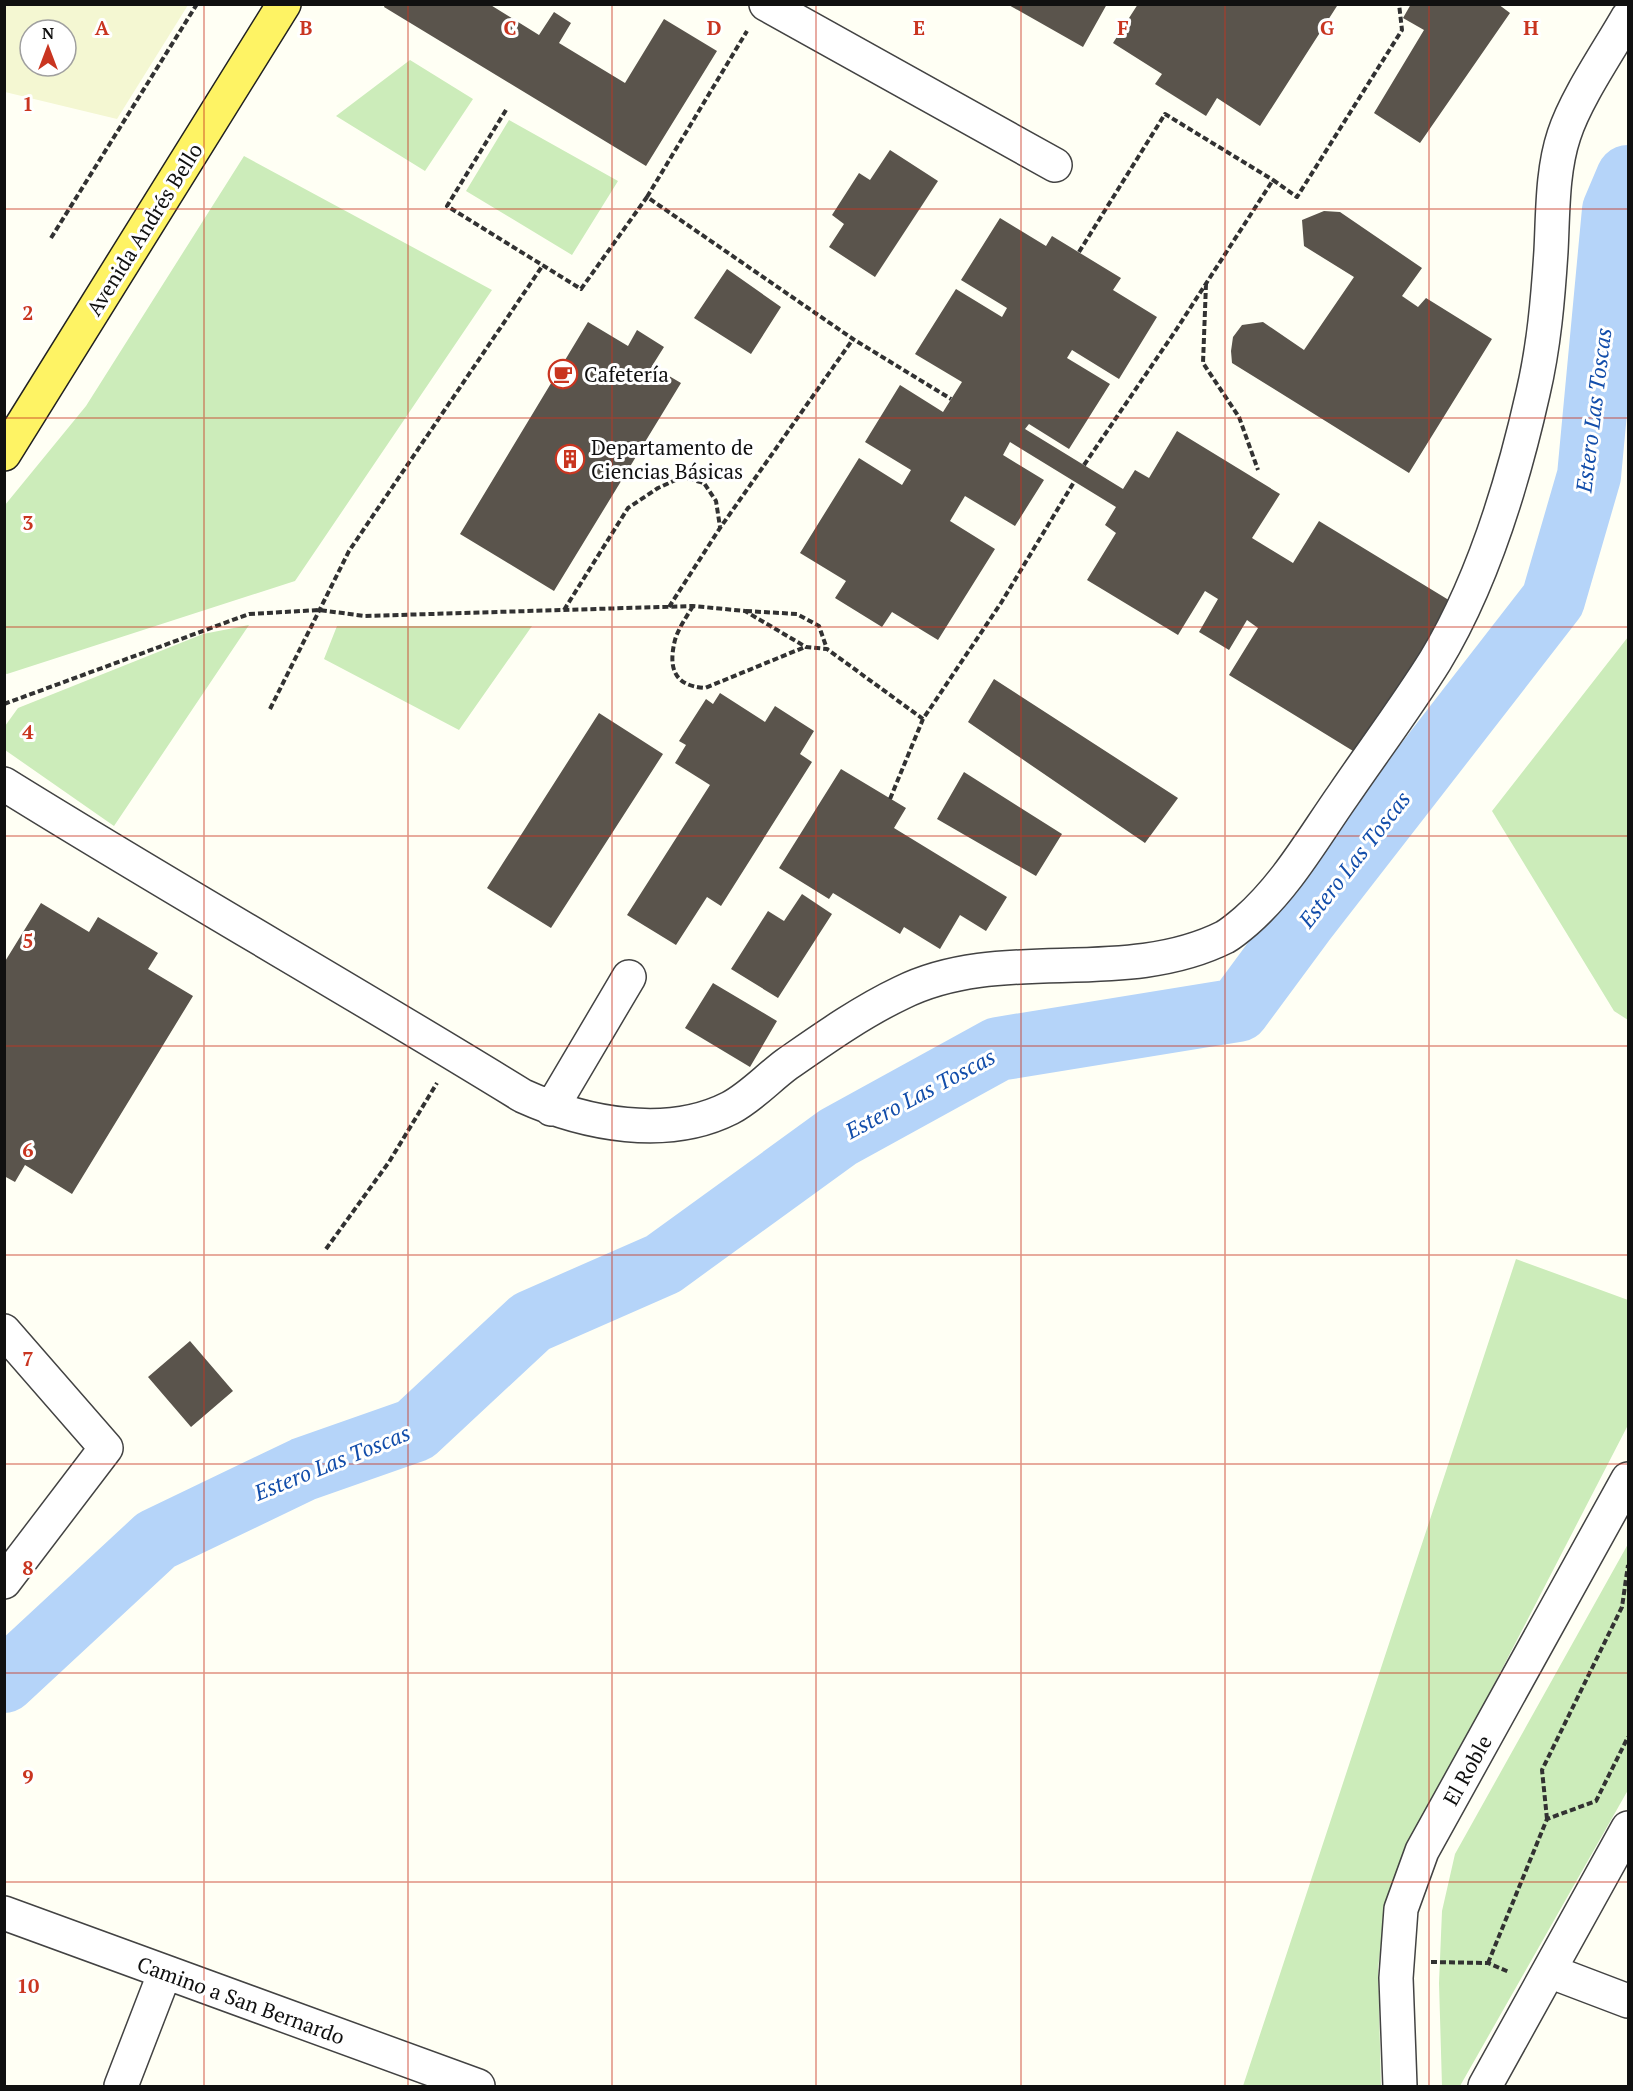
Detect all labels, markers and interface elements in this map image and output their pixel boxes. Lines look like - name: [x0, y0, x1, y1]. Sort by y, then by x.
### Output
- text: A: [95, 14, 110, 41]
- text: B: [300, 14, 313, 41]
- text: C: [503, 14, 517, 41]
- text: D: [707, 14, 721, 41]
- text: E: [913, 14, 925, 41]
- text: F: [1117, 14, 1129, 41]
- text: G: [1320, 14, 1334, 41]
- text: H: [1523, 14, 1539, 41]
- north arrow: [18, 18, 78, 78]
- text: N: [42, 22, 54, 44]
- text: 1: [22, 90, 34, 117]
- street label: Avenida Andrés Bello: [80, 137, 208, 321]
- text: 2: [22, 299, 34, 326]
- water label: Estero Las Toscas: [1568, 326, 1617, 495]
- cafe icon: Cafetería: [547, 358, 579, 390]
- place label: Cafetería: [584, 360, 669, 388]
- place label: Departamento de Ciencias Básicas: [591, 433, 753, 485]
- building icon: Departamento de Ciencias Básicas: [554, 443, 586, 475]
- text: 3: [22, 509, 34, 536]
- text: 4: [22, 718, 34, 745]
- water label: Estero Las Toscas: [1291, 785, 1416, 934]
- text: 5: [22, 927, 34, 954]
- water label: Estero Las Toscas: [839, 1041, 1000, 1145]
- text: 6: [22, 1136, 34, 1163]
- text: 7: [22, 1345, 34, 1372]
- water label: Estero Las Toscas: [249, 1418, 414, 1507]
- text: 8: [22, 1554, 34, 1581]
- street label: El Roble: [1436, 1730, 1498, 1810]
- text: 9: [22, 1763, 34, 1790]
- street label: Camino a San Bernardo: [133, 1949, 349, 2051]
- text: 10: [17, 1972, 39, 1999]

